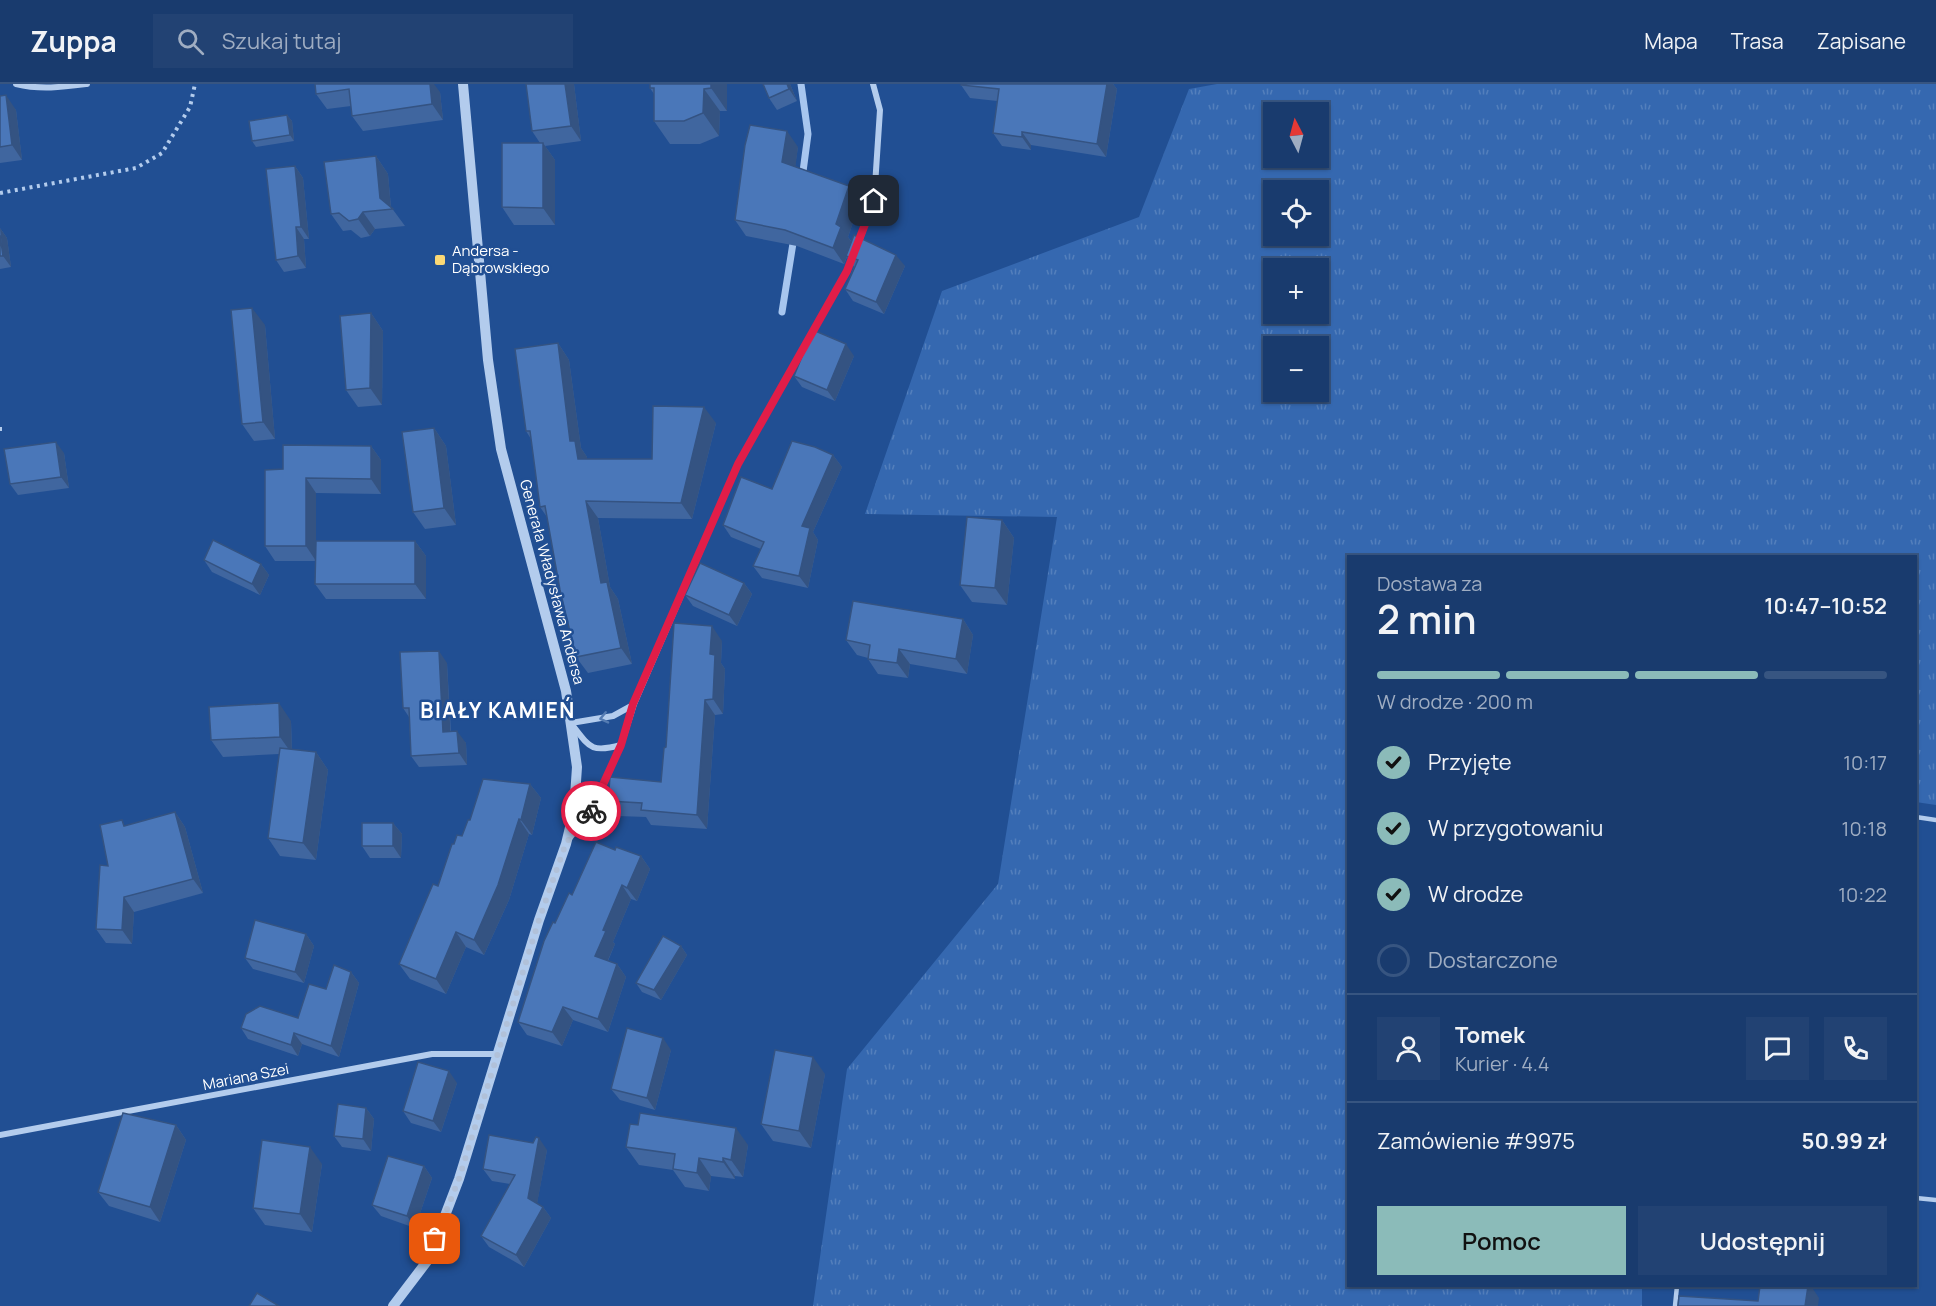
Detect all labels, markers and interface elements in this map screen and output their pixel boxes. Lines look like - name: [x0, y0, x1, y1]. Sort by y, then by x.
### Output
- search box: [153, 14, 573, 68]
- text: Zuppa: [30, 22, 117, 60]
- icon: search: [174, 25, 207, 58]
- text: Szukaj tutaj: [222, 26, 341, 56]
- text: Mapa: [1644, 27, 1698, 55]
- text: Trasa: [1731, 27, 1784, 55]
- text: Zapisane: [1817, 27, 1906, 55]
- north arrow: [1263, 102, 1329, 168]
- map controls: [1263, 102, 1329, 402]
- pin: [848, 175, 899, 226]
- button: locate: [1263, 180, 1329, 246]
- icon: home: [857, 184, 890, 217]
- place label: Andersa - Dąbrowskiego: [452, 240, 550, 278]
- marker: Andersa - Dąbrowskiego: [433, 253, 447, 267]
- button: +: [1263, 258, 1329, 324]
- button: −: [1263, 336, 1329, 402]
- street label: Generała Władysława Andersa: [515, 477, 590, 687]
- text: Dostawa za: [1377, 570, 1482, 597]
- text: 10:47–10:52: [1764, 591, 1887, 621]
- text: 2 min: [1377, 592, 1476, 646]
- text: W drodze · 200 m: [1377, 688, 1533, 715]
- district label: BIAŁY KAMIEŃ: [420, 696, 576, 724]
- one-way arrow: [599, 711, 609, 724]
- icon: check: [1377, 746, 1410, 779]
- text: Przyjęte: [1428, 747, 1512, 777]
- text: 10:17: [1843, 749, 1887, 776]
- courier: [561, 781, 621, 841]
- icon: bike: [575, 795, 608, 828]
- icon: check: [1377, 812, 1410, 845]
- text: W przygotowaniu: [1428, 813, 1603, 843]
- text: 10:18: [1842, 815, 1887, 842]
- icon: check: [1377, 878, 1410, 911]
- text: W drodze: [1428, 879, 1523, 909]
- text: 10:22: [1838, 881, 1887, 908]
- text: Dostarczone: [1428, 945, 1558, 975]
- button: person: [1377, 1017, 1440, 1080]
- button: chat: [1746, 1017, 1809, 1080]
- button: phone: [1824, 1017, 1887, 1080]
- text: Tomek: [1455, 1020, 1525, 1050]
- text: Kurier · 4.4: [1455, 1050, 1550, 1077]
- street label: Mariana Szei: [201, 1058, 291, 1095]
- text: Zamówienie #9975: [1377, 1126, 1575, 1156]
- text: 50.99 zł: [1802, 1126, 1887, 1156]
- button: Pomoc: [1377, 1206, 1626, 1275]
- button: Udostępnij: [1638, 1206, 1887, 1275]
- pin: [409, 1213, 460, 1264]
- icon: bag: [418, 1222, 451, 1255]

